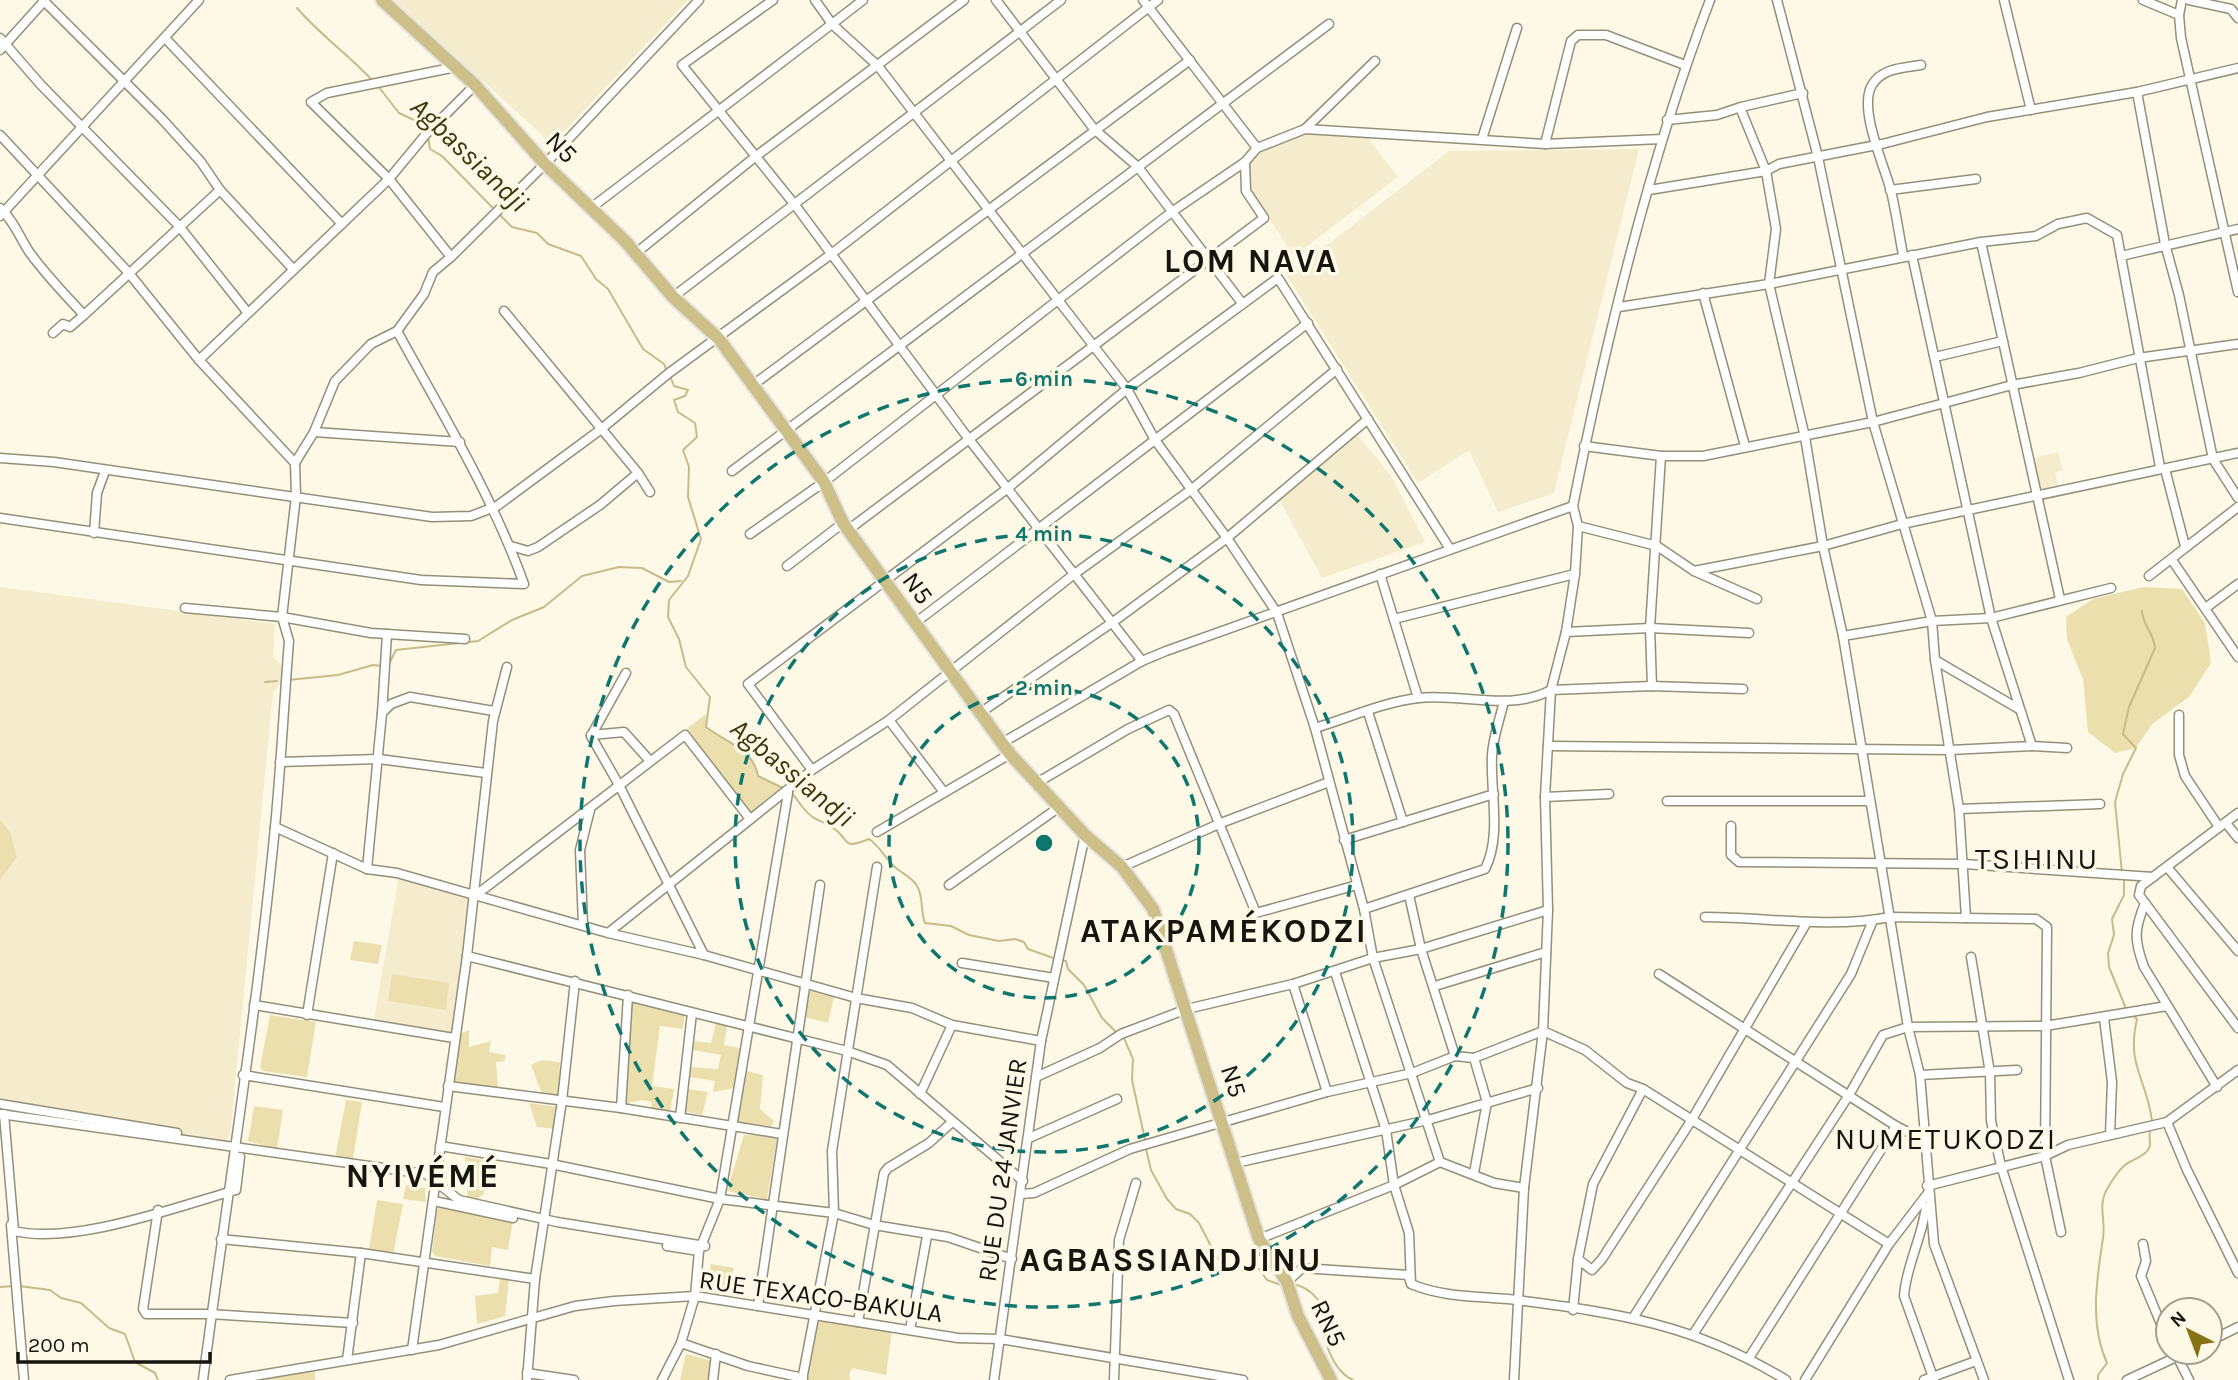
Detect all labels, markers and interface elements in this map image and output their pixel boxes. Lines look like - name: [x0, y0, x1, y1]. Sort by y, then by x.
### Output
- water label: Agbassiandji: [404, 90, 536, 219]
- street label: N5: [539, 125, 584, 170]
- district label: LOM NAVA: [1164, 242, 1338, 280]
- text: 6 min: [1015, 367, 1073, 391]
- text: 4 min: [1015, 522, 1073, 546]
- street label: N5: [896, 566, 940, 611]
- text: 2 min: [1015, 676, 1073, 700]
- water label: Agbassiandji: [724, 711, 861, 834]
- centre of rings: [1032, 831, 1056, 855]
- district label: TSIHINU: [1975, 841, 2099, 877]
- district label: ATAKPAMÉKODZI: [1080, 909, 1368, 950]
- street label: RUE DU 24 JANVIER: [971, 1056, 1034, 1284]
- street label: N5: [1214, 1061, 1253, 1101]
- district label: NUMETUKODZI: [1835, 1121, 2057, 1157]
- district label: NYIVÉMÉ: [346, 1154, 500, 1195]
- district label: AGBASSIANDJINU: [1019, 1241, 1323, 1279]
- street label: RUE TEXACO-BAKULA: [697, 1264, 945, 1329]
- street label: RN5: [1304, 1295, 1353, 1352]
- north arrow: [2154, 1296, 2224, 1366]
- text: N: [2166, 1306, 2191, 1332]
- scale bar: [18, 1320, 210, 1364]
- text: 200 m: [28, 1333, 90, 1357]

